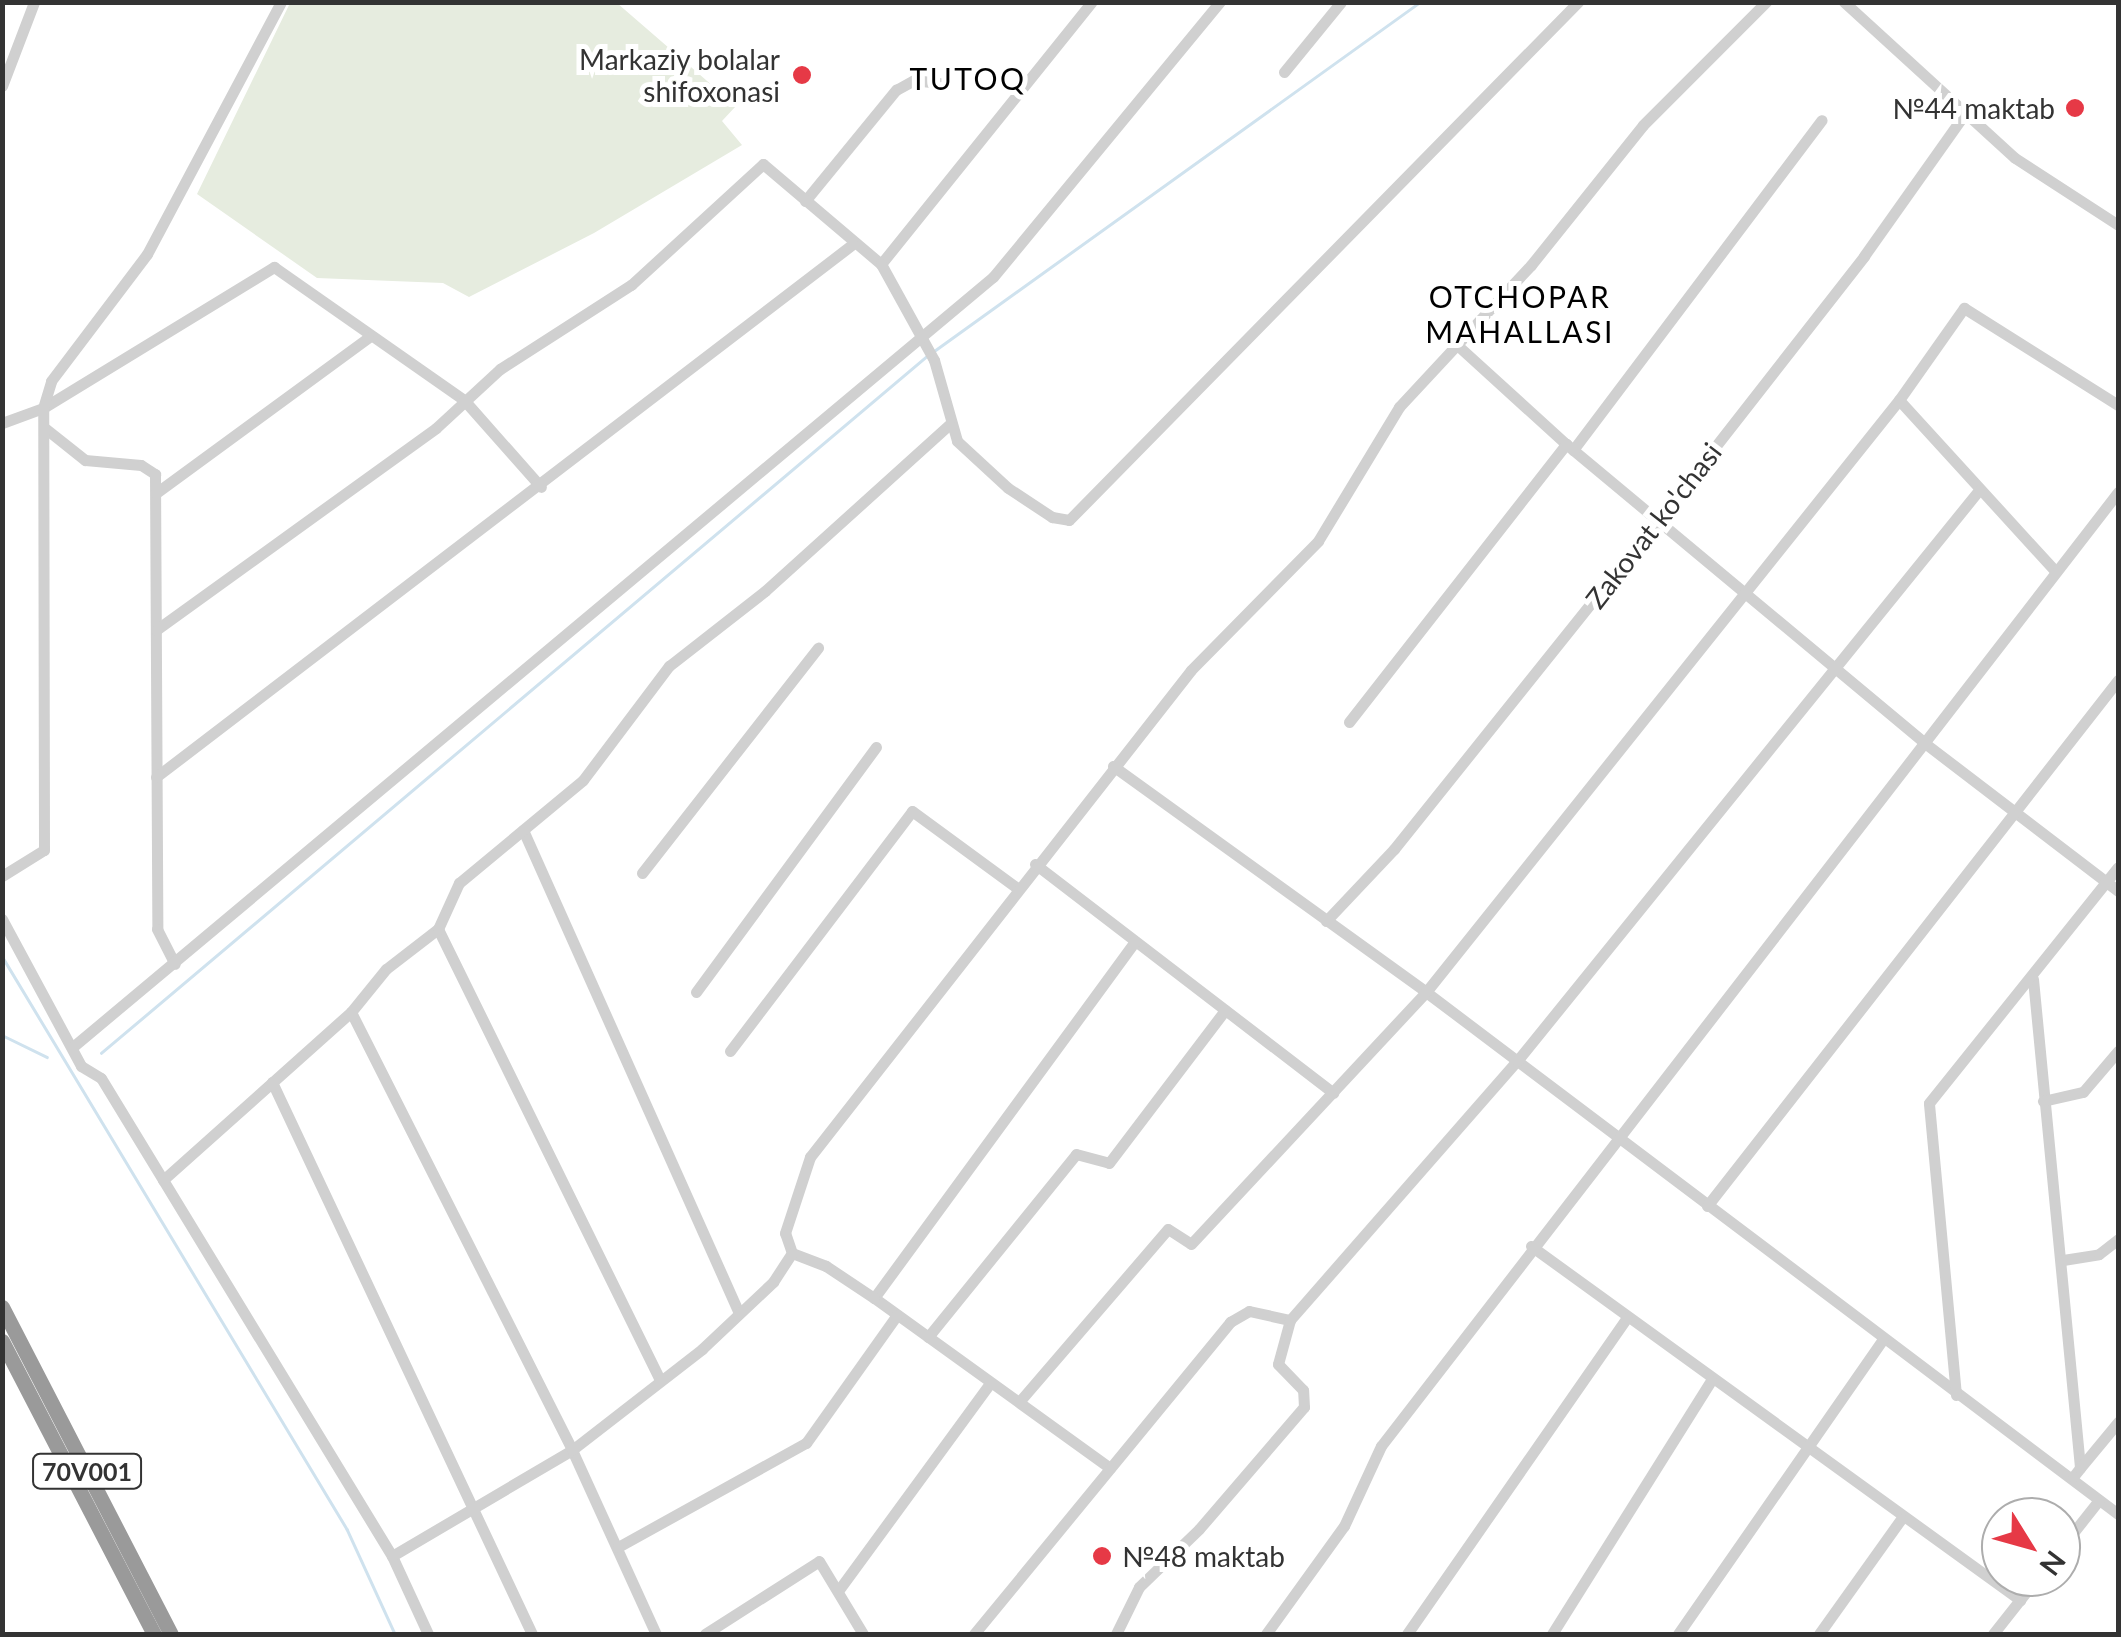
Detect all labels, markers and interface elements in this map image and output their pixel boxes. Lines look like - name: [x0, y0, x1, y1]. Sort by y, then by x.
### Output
- place label: Markaziy bolalar shifoxonasi: [578, 42, 780, 108]
- district label: TUTOQ: [909, 60, 1027, 96]
- marker: Markaziy bolalar shifoxonasi: [789, 62, 815, 88]
- place label: №44 maktab: [1892, 91, 2055, 125]
- marker: №44 maktab: [2064, 97, 2086, 119]
- district label: OTCHOPAR MAHALLASI: [1425, 278, 1615, 348]
- street label: Zakovat ko'chasi: [1578, 436, 1728, 614]
- road number: 70V001: [32, 1451, 142, 1491]
- north arrow: [1981, 1497, 2081, 1597]
- place label: №48 maktab: [1122, 1539, 1285, 1573]
- marker: №48 maktab: [1091, 1545, 1113, 1567]
- text: N: [2033, 1545, 2073, 1583]

